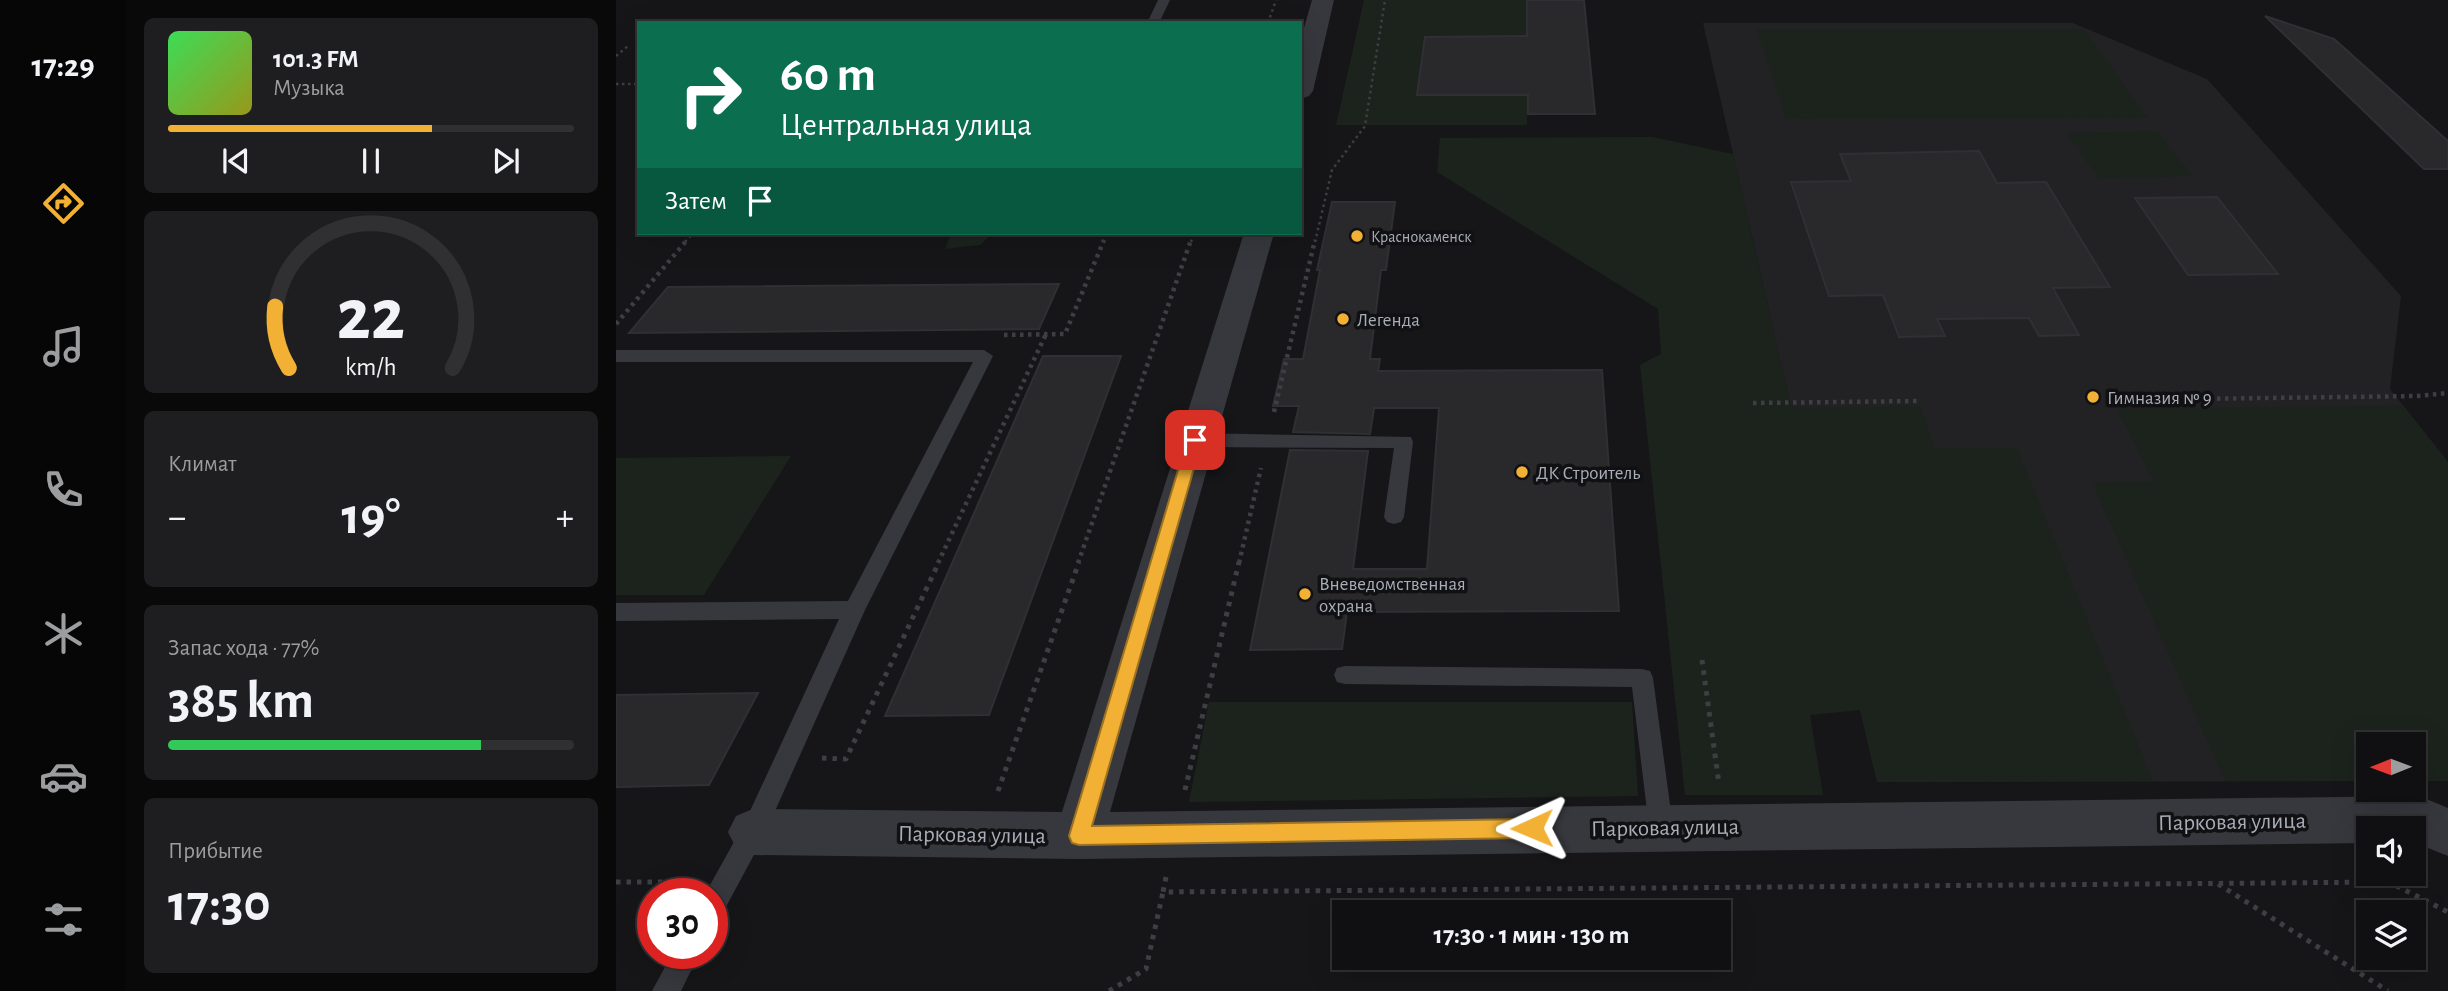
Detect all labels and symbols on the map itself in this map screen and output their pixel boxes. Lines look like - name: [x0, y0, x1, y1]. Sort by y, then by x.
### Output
- marker: Краснокаменск: [1349, 228, 1365, 244]
- place label: Краснокаменск: [1371, 229, 1472, 245]
- marker: Легенда: [1335, 311, 1351, 327]
- place label: Легенда: [1357, 311, 1420, 330]
- marker: Гимназия № 9: [2085, 389, 2101, 405]
- place label: Гимназия № 9: [2107, 389, 2212, 408]
- pin: [1165, 410, 1225, 470]
- marker: ДК Строитель: [1514, 464, 1530, 480]
- place label: ДК Строитель: [1536, 464, 1640, 483]
- place label: Вневедомственная охрана: [1319, 575, 1466, 616]
- marker: Вневедомственная охрана: [1297, 586, 1313, 602]
- north arrow: [2356, 732, 2426, 802]
- position arrow: [1495, 791, 1569, 865]
- street label: Парковая улица: [2158, 810, 2306, 835]
- street label: Парковая улица: [1591, 816, 1739, 841]
- street label: Парковая улица: [898, 823, 1046, 848]
- speed limit sign: 30: [637, 878, 728, 969]

